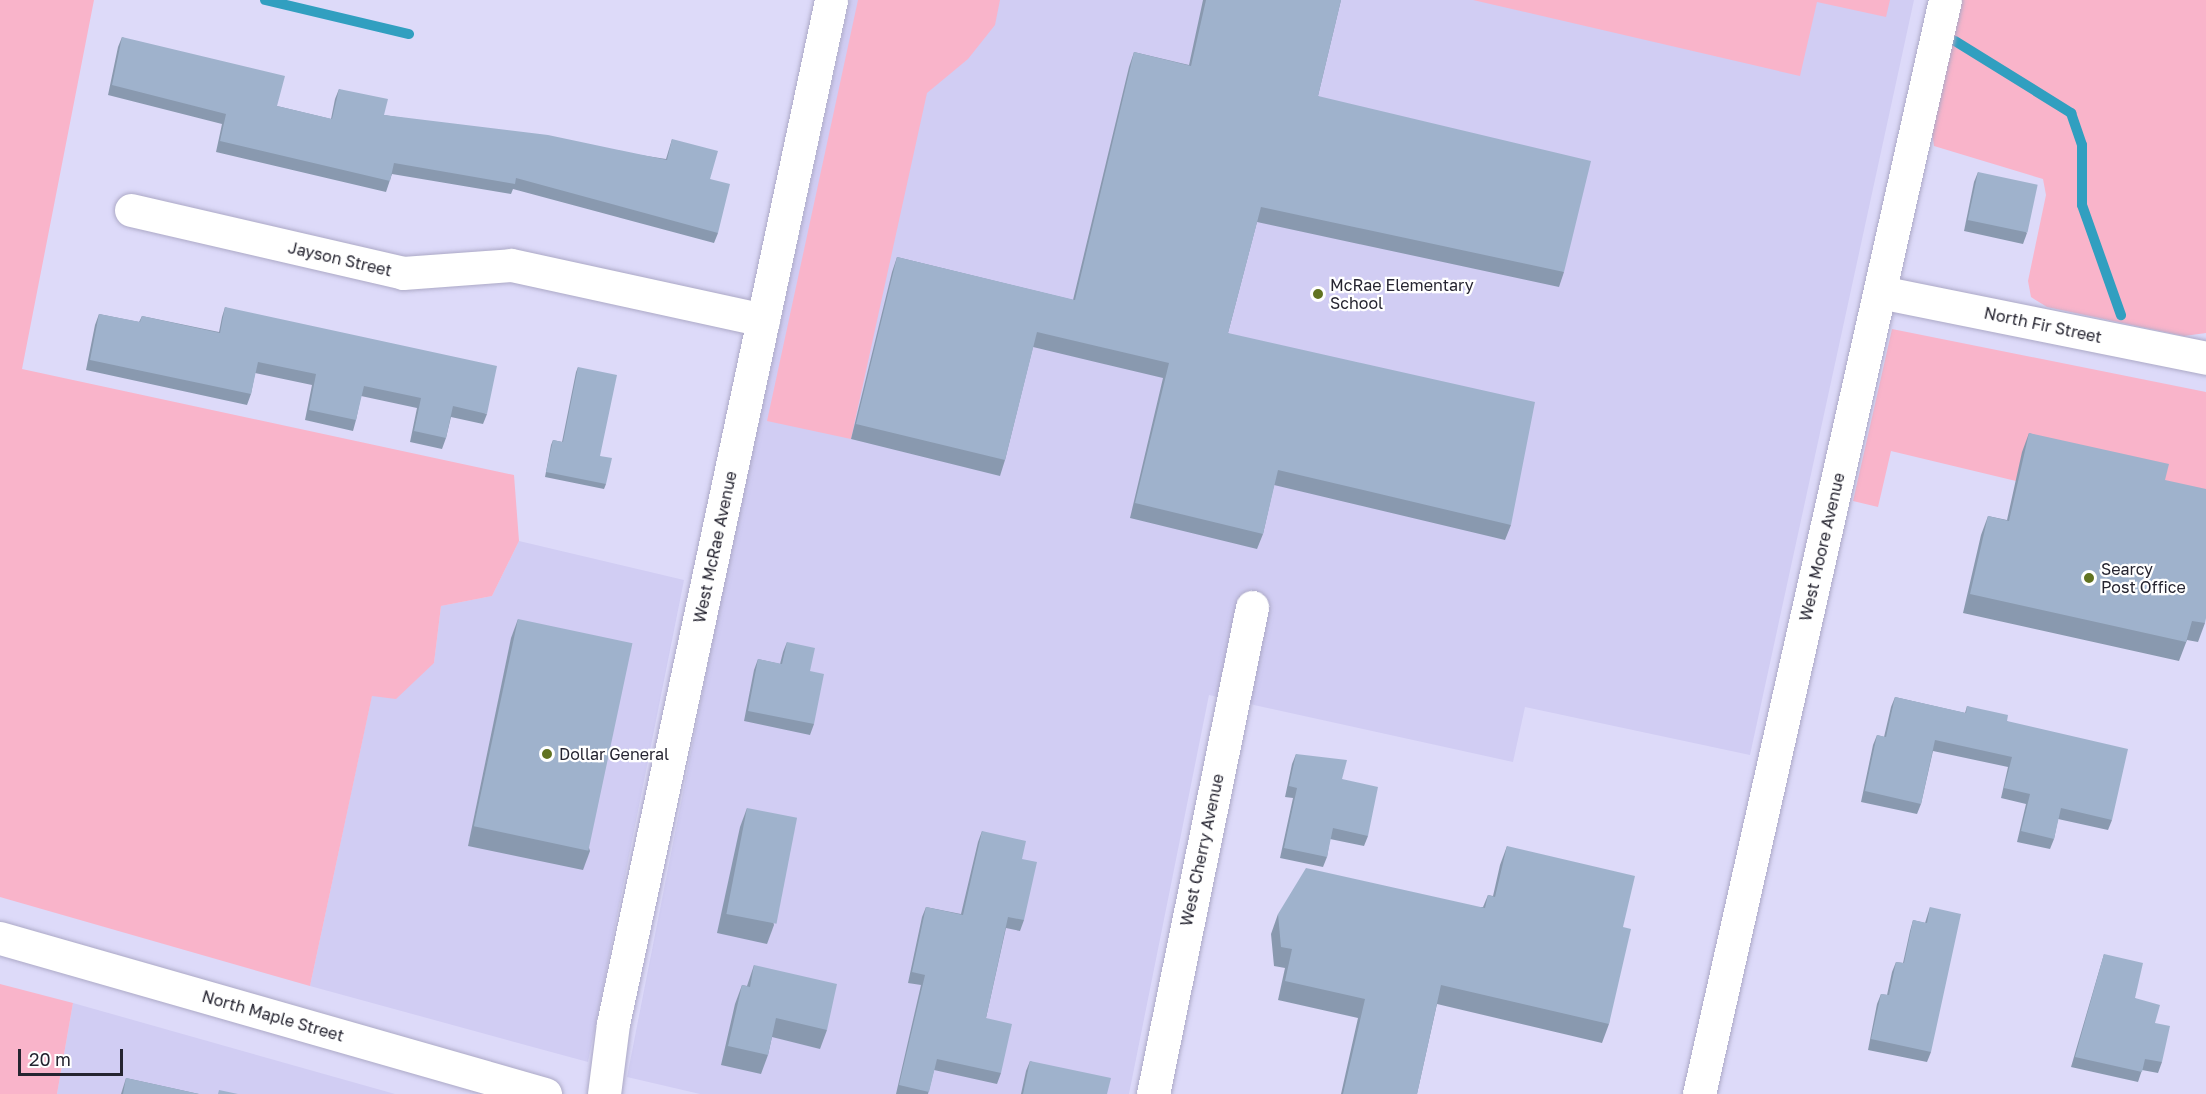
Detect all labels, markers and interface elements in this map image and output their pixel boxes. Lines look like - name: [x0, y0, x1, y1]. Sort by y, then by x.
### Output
- street label: Jayson Street: [286, 238, 394, 280]
- place label: McRae Elementary School: [1330, 275, 1474, 313]
- marker: McRae Elementary School: [1311, 287, 1325, 301]
- street label: North Fir Street: [1982, 303, 2104, 347]
- street label: West McRae Avenue: [690, 469, 740, 625]
- street label: West Moore Avenue: [1796, 471, 1848, 623]
- place label: Searcy Post Office: [2101, 559, 2186, 597]
- marker: Searcy Post Office: [2082, 571, 2096, 585]
- place label: Dollar General: [559, 744, 669, 764]
- marker: Dollar General: [540, 747, 554, 761]
- street label: West Cherry Avenue: [1176, 772, 1228, 928]
- street label: North Maple Street: [200, 987, 346, 1045]
- scale bar: [21, 1037, 126, 1075]
- text: 20 m: [29, 1048, 71, 1070]

